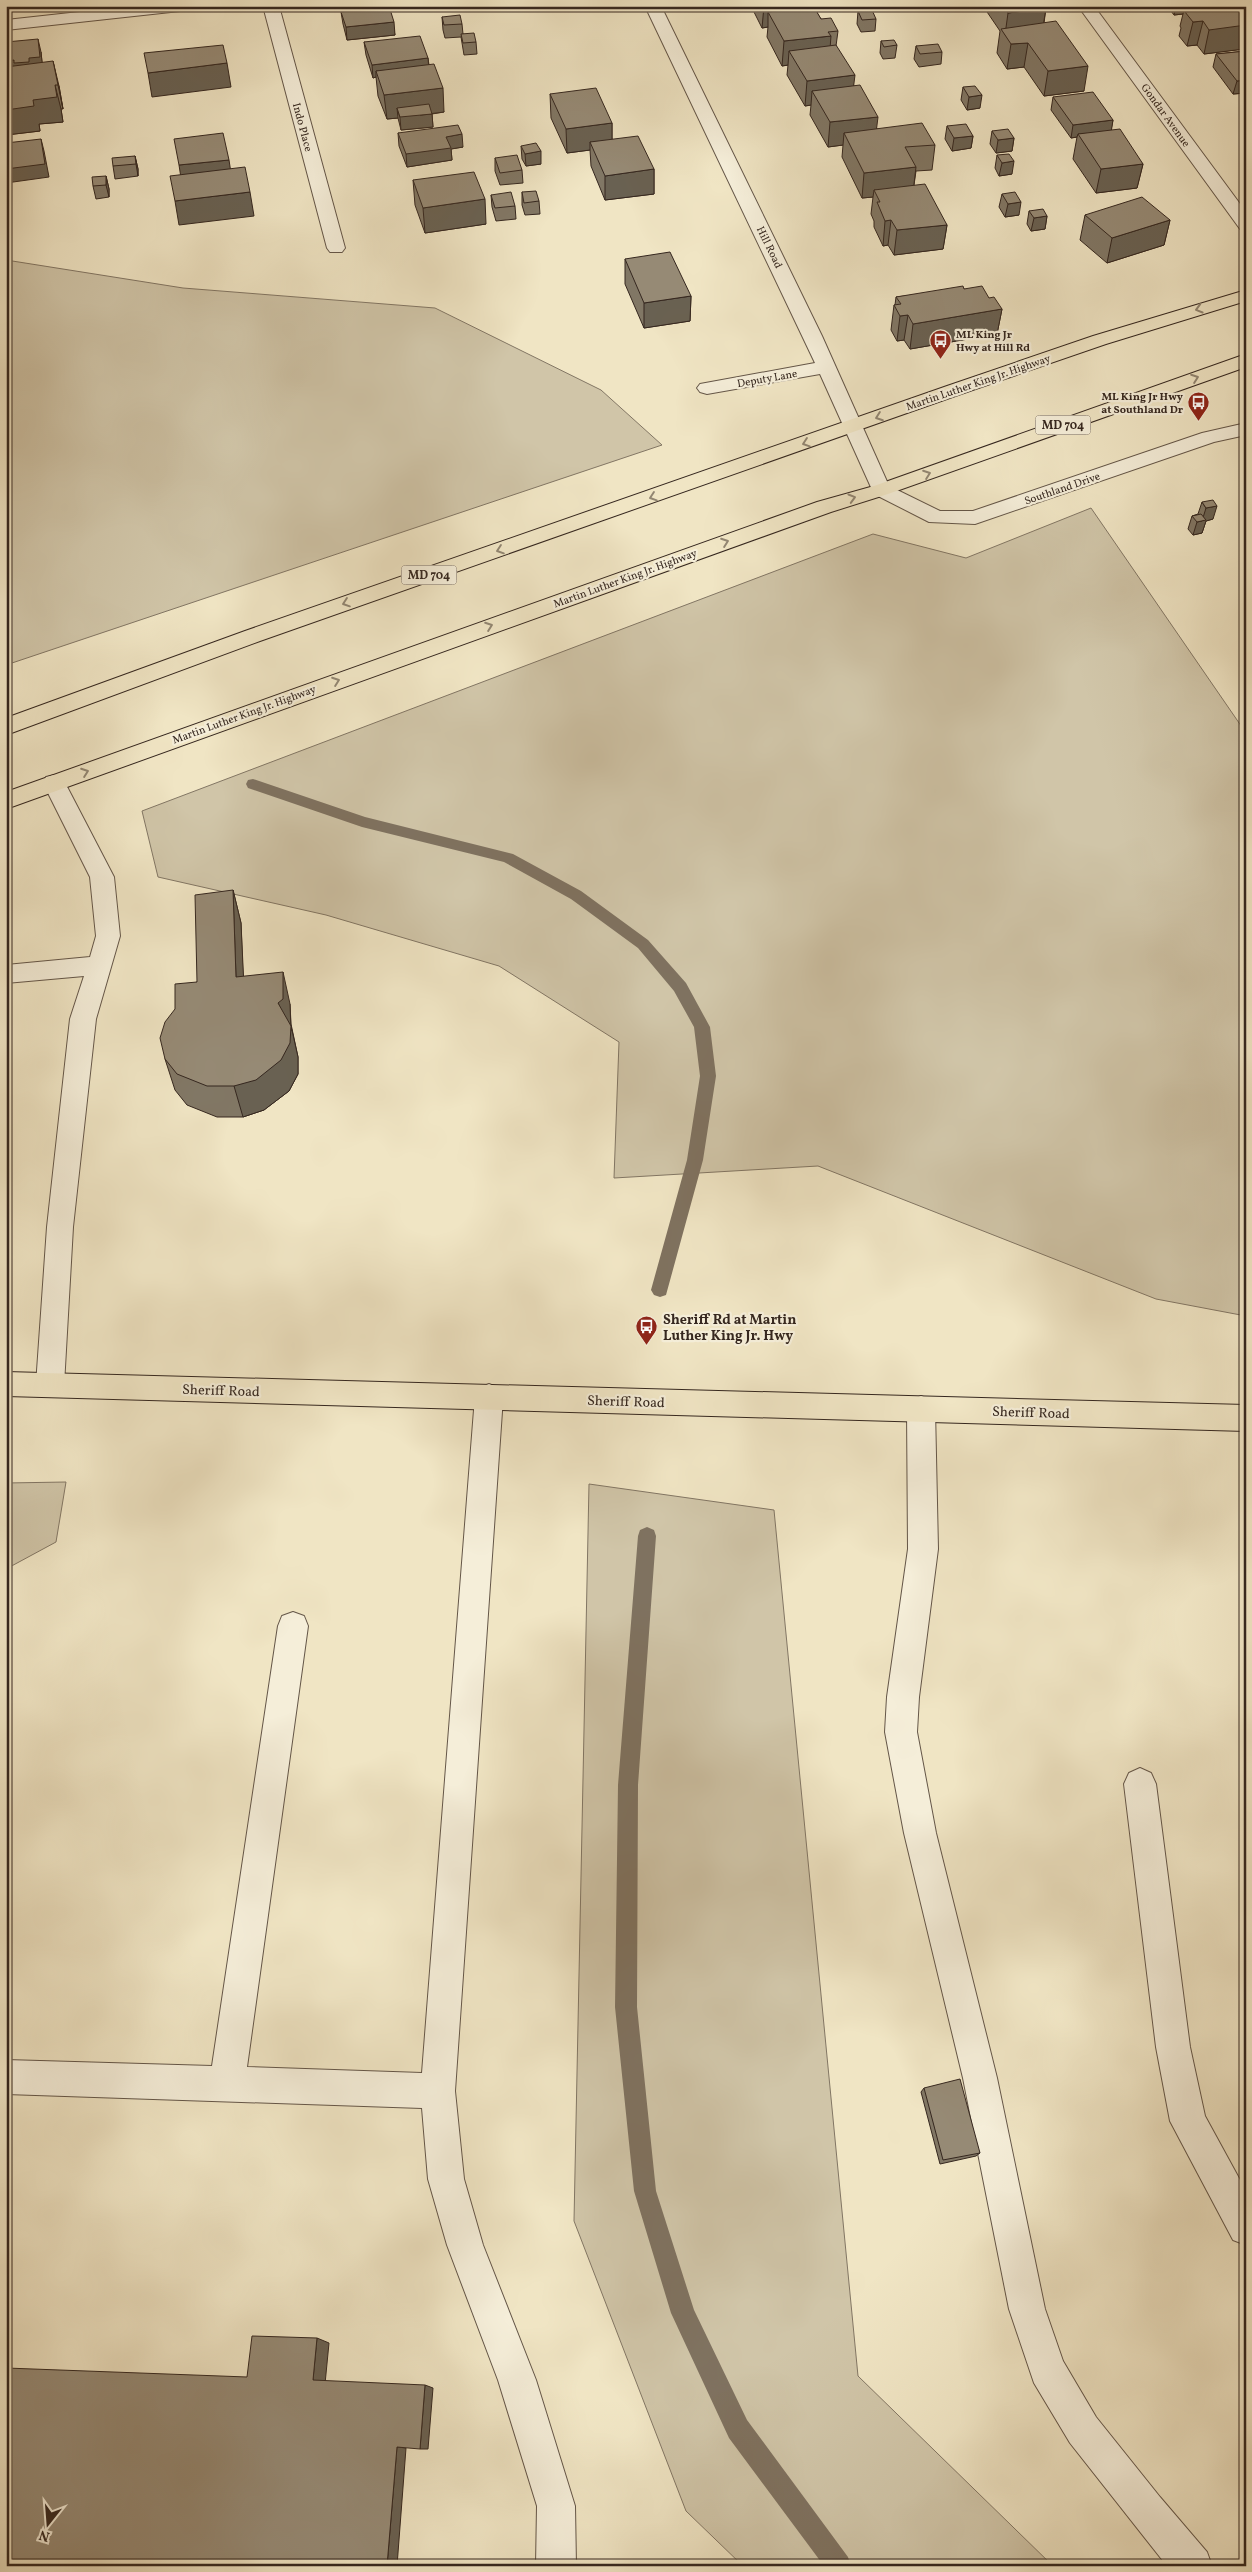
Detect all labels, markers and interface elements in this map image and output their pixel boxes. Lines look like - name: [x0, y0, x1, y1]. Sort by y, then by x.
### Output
- street label: Gondar Avenue: [1137, 81, 1193, 151]
- street label: Indo Place: [288, 101, 315, 153]
- street label: Hill Road: [752, 224, 785, 271]
- one-way arrow: [1195, 303, 1204, 313]
- bus stop icon: ML King Jr Hwy at Hill Rd: [928, 328, 952, 359]
- place label: ML King Jr Hwy at Hill Rd: [956, 328, 1030, 356]
- street label: Martin Luther King Jr. Highway: [904, 352, 1053, 415]
- street label: Deputy Lane: [736, 367, 799, 392]
- one-way arrow: [1191, 374, 1199, 384]
- place label: ML King Jr Hwy at Southland Dr: [1101, 390, 1184, 418]
- bus stop icon: ML King Jr Hwy at Southland Dr: [1187, 390, 1211, 421]
- one-way arrow: [876, 411, 884, 421]
- road number: MD 704: [1036, 416, 1090, 434]
- one-way arrow: [803, 437, 811, 447]
- street label: Southland Drive: [1023, 469, 1102, 509]
- one-way arrow: [922, 470, 931, 480]
- one-way arrow: [649, 491, 658, 501]
- one-way arrow: [848, 494, 856, 504]
- one-way arrow: [720, 538, 728, 548]
- one-way arrow: [496, 544, 504, 554]
- street label: Martin Luther King Jr. Highway: [552, 546, 699, 612]
- road number: MD 704: [402, 566, 456, 584]
- one-way arrow: [342, 597, 351, 607]
- one-way arrow: [485, 622, 493, 632]
- one-way arrow: [332, 677, 340, 687]
- street label: Martin Luther King Jr. Highway: [171, 682, 318, 748]
- one-way arrow: [80, 768, 88, 778]
- place label: Sheriff Rd at Martin Luther King Jr. Hwy: [663, 1311, 796, 1346]
- bus stop icon: Sheriff Rd at Martin Luther King Jr. Hwy: [635, 1315, 659, 1346]
- street label: Sheriff Road: [182, 1381, 260, 1402]
- street label: Sheriff Road: [587, 1392, 665, 1413]
- street label: Sheriff Road: [992, 1403, 1070, 1424]
- north arrow: [22, 2500, 72, 2550]
- text: N: [37, 2524, 52, 2546]

